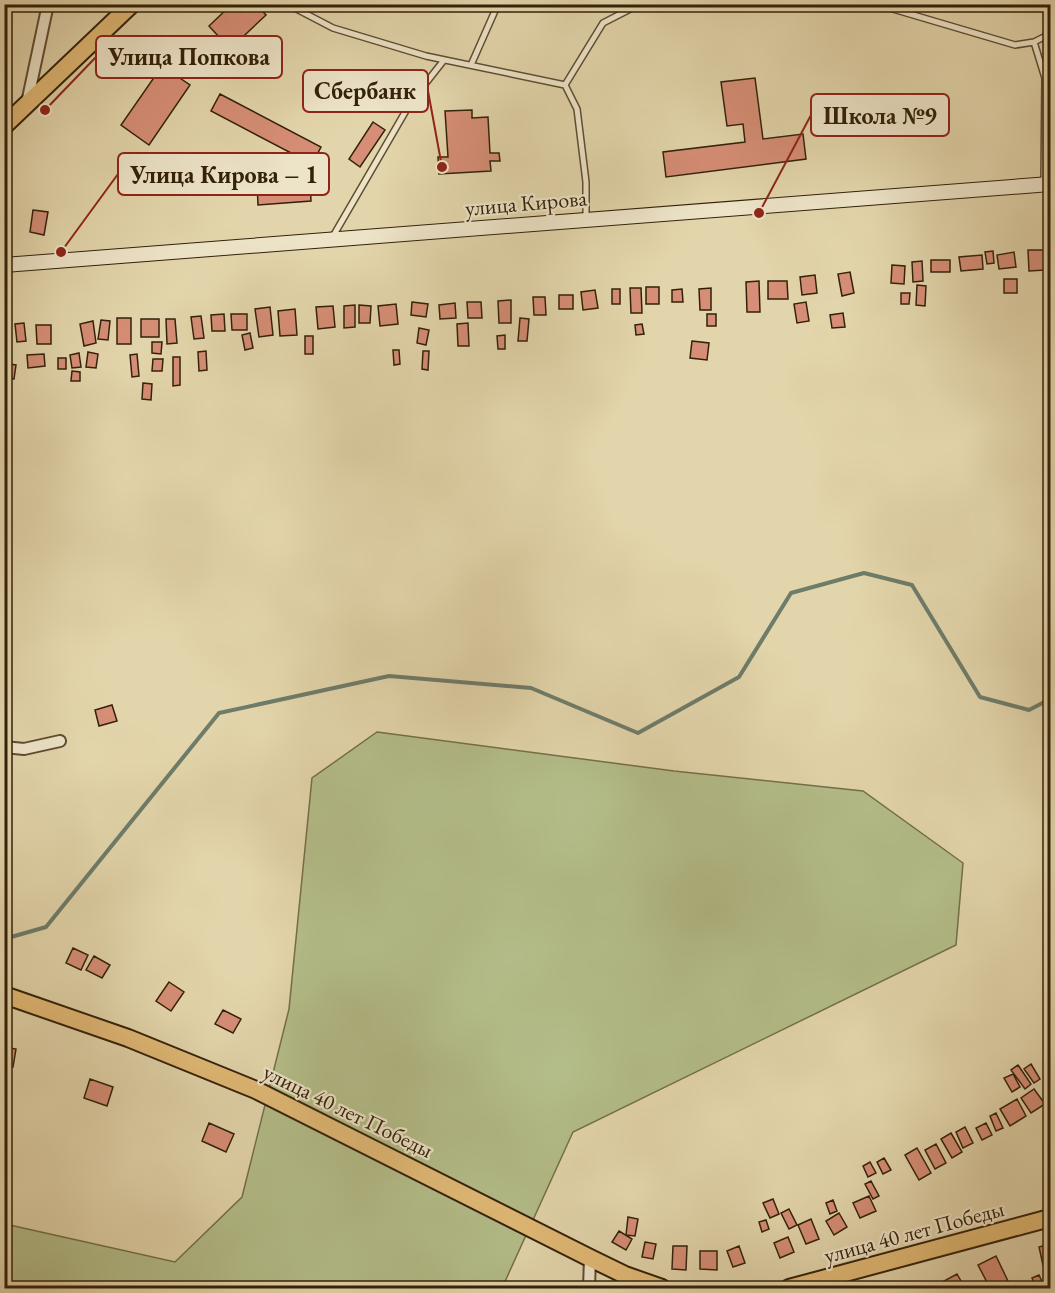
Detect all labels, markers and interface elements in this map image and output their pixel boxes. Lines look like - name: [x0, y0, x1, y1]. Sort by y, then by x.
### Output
- callout: Улица Попкова: [96, 36, 282, 78]
- text: Улица Попкова: [107, 41, 270, 72]
- callout: Сбербанк: [303, 70, 428, 112]
- text: Сбербанк: [314, 75, 417, 106]
- callout: Школа №9: [811, 94, 949, 136]
- text: Школа №9: [823, 100, 937, 131]
- callout: Улица Кирова – 1: [118, 153, 329, 195]
- text: Улица Кирова – 1: [129, 159, 318, 190]
- street label: улица Кирова: [464, 183, 588, 223]
- street label: улица 40 лет Победы: [258, 1057, 438, 1165]
- street label: улица 40 лет Победы: [821, 1194, 1007, 1270]

